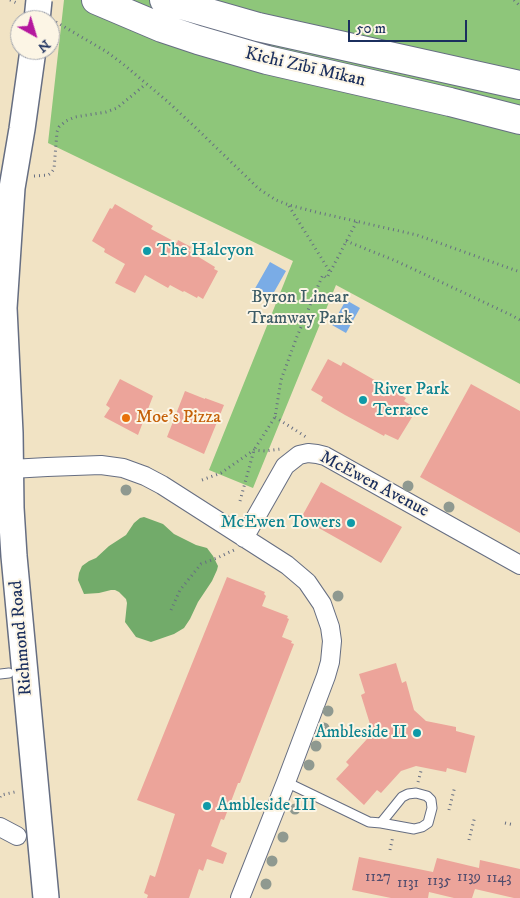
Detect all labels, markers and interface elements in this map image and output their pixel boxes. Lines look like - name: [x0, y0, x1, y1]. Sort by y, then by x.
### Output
- north arrow: [10, 10, 60, 60]
- scale bar: [350, 10, 469, 42]
- text: 50 m: [356, 19, 386, 38]
- text: N: [34, 35, 54, 56]
- street label: Kichi Zībī Mīkan: [243, 44, 367, 92]
- place label: The Halcyon: [157, 240, 254, 262]
- marker: The Halcyon: [141, 245, 153, 257]
- park label: Byron Linear Tramway Park: [248, 287, 352, 330]
- place label: River Park Terrace: [373, 379, 449, 422]
- marker: River Park Terrace: [357, 394, 369, 406]
- place label: Moe's Pizza: [136, 407, 221, 429]
- marker: Moe's Pizza: [120, 412, 132, 424]
- street label: McEwen Avenue: [316, 447, 432, 523]
- place label: McEwen Towers: [220, 512, 341, 534]
- marker: McEwen Towers: [345, 517, 357, 529]
- street label: Richmond Road: [6, 580, 38, 696]
- place label: Ambleside II: [315, 722, 407, 744]
- marker: Ambleside II: [411, 727, 423, 739]
- place label: Ambleside III: [217, 795, 316, 817]
- marker: Ambleside III: [201, 800, 213, 812]
- house number: 1127: [365, 869, 391, 887]
- house number: 1139: [457, 869, 481, 887]
- house number: 1143: [486, 870, 512, 888]
- house number: 1135: [427, 873, 451, 891]
- house number: 1131: [397, 875, 419, 893]

